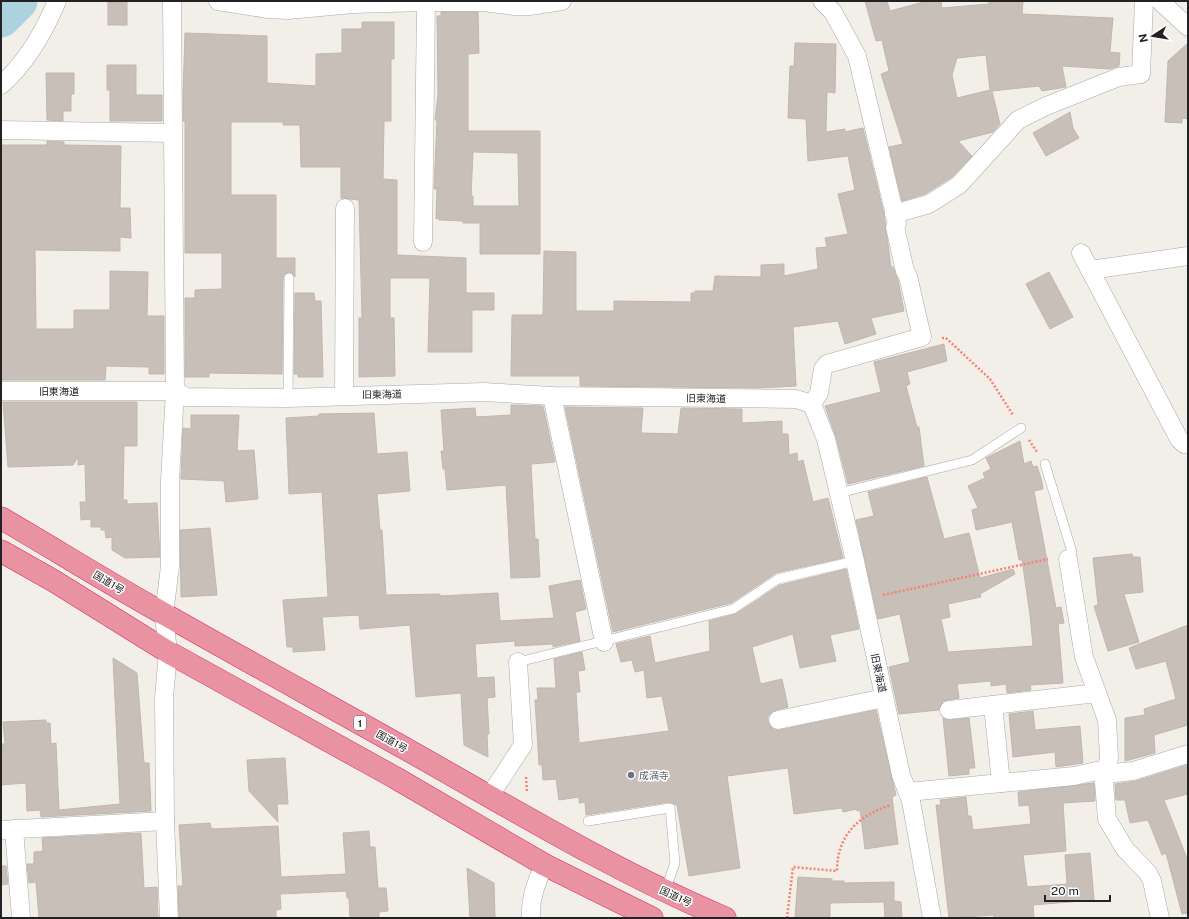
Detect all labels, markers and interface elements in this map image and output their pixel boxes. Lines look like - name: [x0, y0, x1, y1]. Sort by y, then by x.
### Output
- north arrow: [1133, 16, 1173, 56]
- text: N: [1136, 33, 1150, 44]
- street label: 旧東海道: [39, 385, 79, 397]
- street label: 旧東海道: [362, 388, 402, 400]
- street label: 旧東海道: [686, 392, 726, 404]
- street label: 国道1号: [91, 568, 127, 596]
- street label: 旧東海道: [869, 652, 889, 694]
- road number: 1: [354, 716, 366, 730]
- street label: 国道1号: [374, 727, 410, 755]
- place label: 成満寺: [639, 769, 669, 781]
- marker: 成満寺: [626, 770, 636, 780]
- scale bar: [1045, 877, 1110, 903]
- street label: 国道1号: [658, 883, 694, 909]
- text: 20 m: [1051, 884, 1079, 898]

